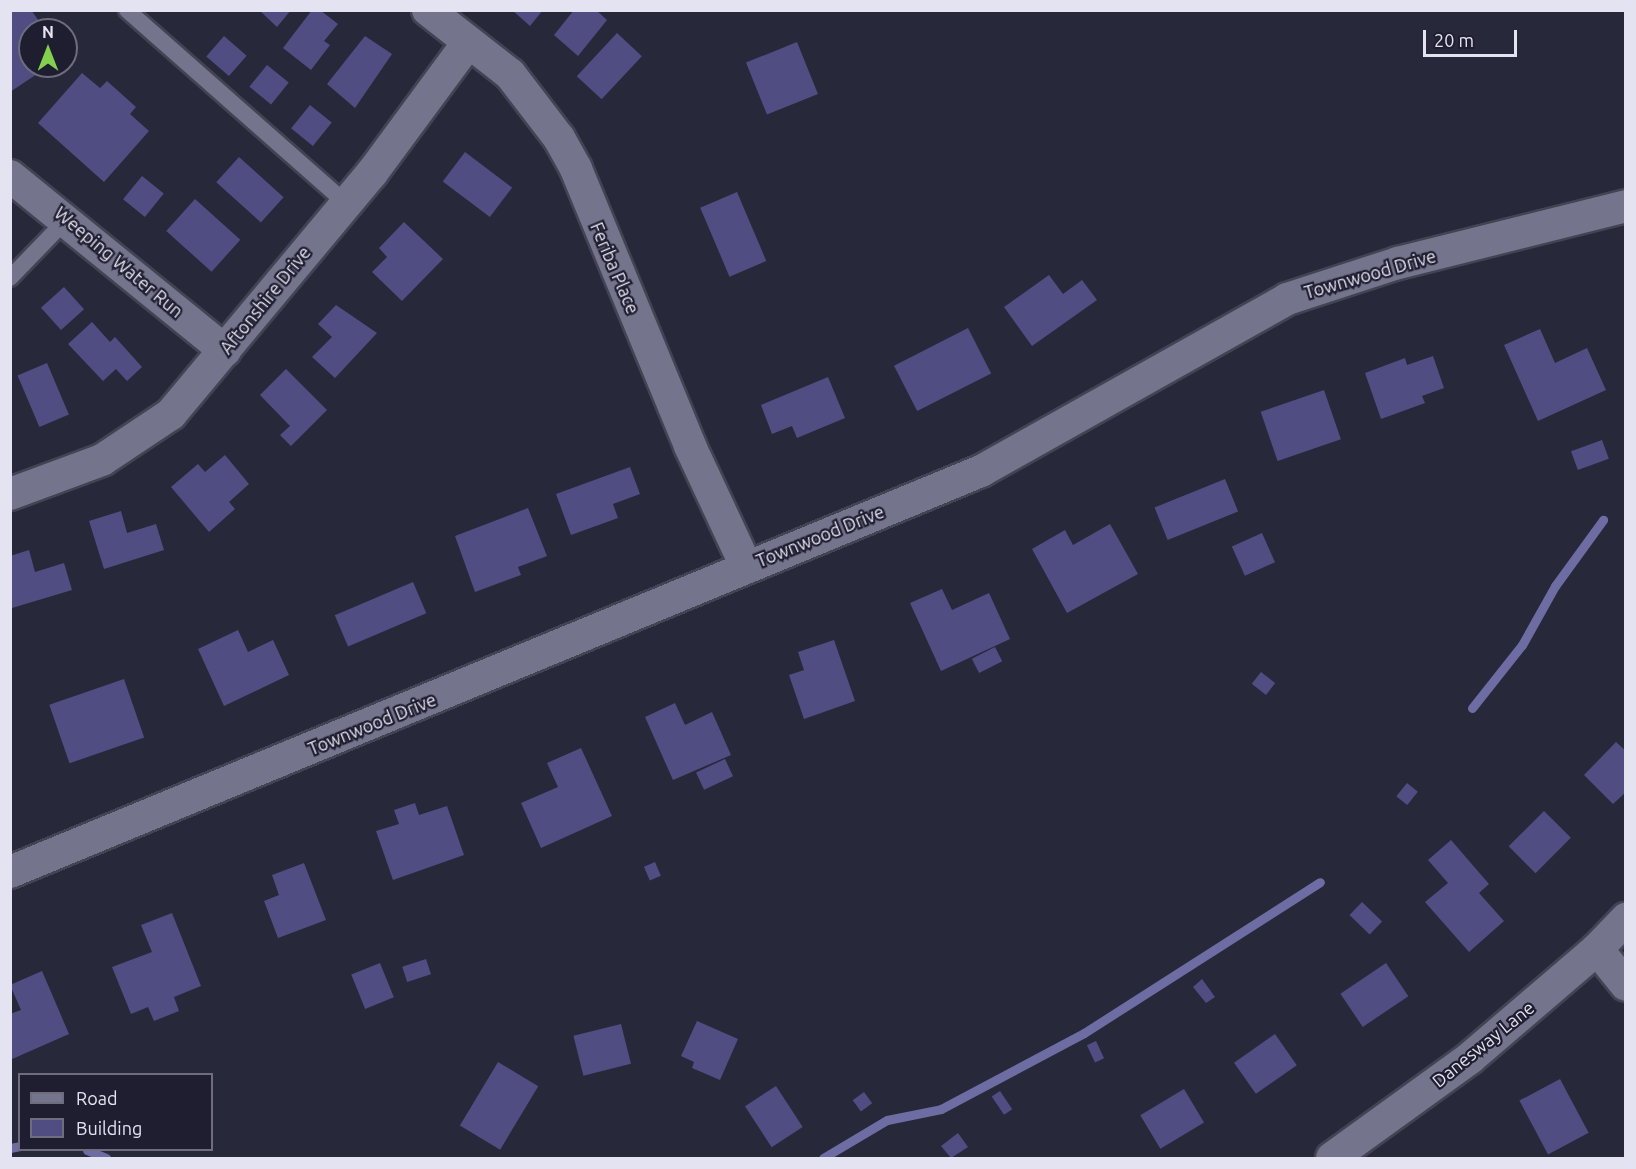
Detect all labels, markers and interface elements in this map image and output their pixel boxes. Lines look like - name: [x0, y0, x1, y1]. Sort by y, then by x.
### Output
- north arrow: [18, 18, 78, 78]
- scale bar: [1426, 18, 1520, 56]
- text: N: [42, 23, 54, 41]
- text: 20 m: [1434, 30, 1474, 50]
- street label: Weeping Water Run: [50, 202, 188, 322]
- street label: Feriba Place: [586, 219, 644, 317]
- street label: Aftonshire Drive: [215, 242, 315, 358]
- street label: Townwood Drive: [1302, 245, 1438, 303]
- street label: Townwood Drive: [753, 500, 887, 572]
- street label: Townwood Drive: [305, 688, 439, 760]
- street label: Danesway Lane: [1428, 996, 1538, 1092]
- legend: [18, 1073, 213, 1151]
- text: Road: [76, 1088, 118, 1108]
- text: Building: [76, 1118, 142, 1138]

